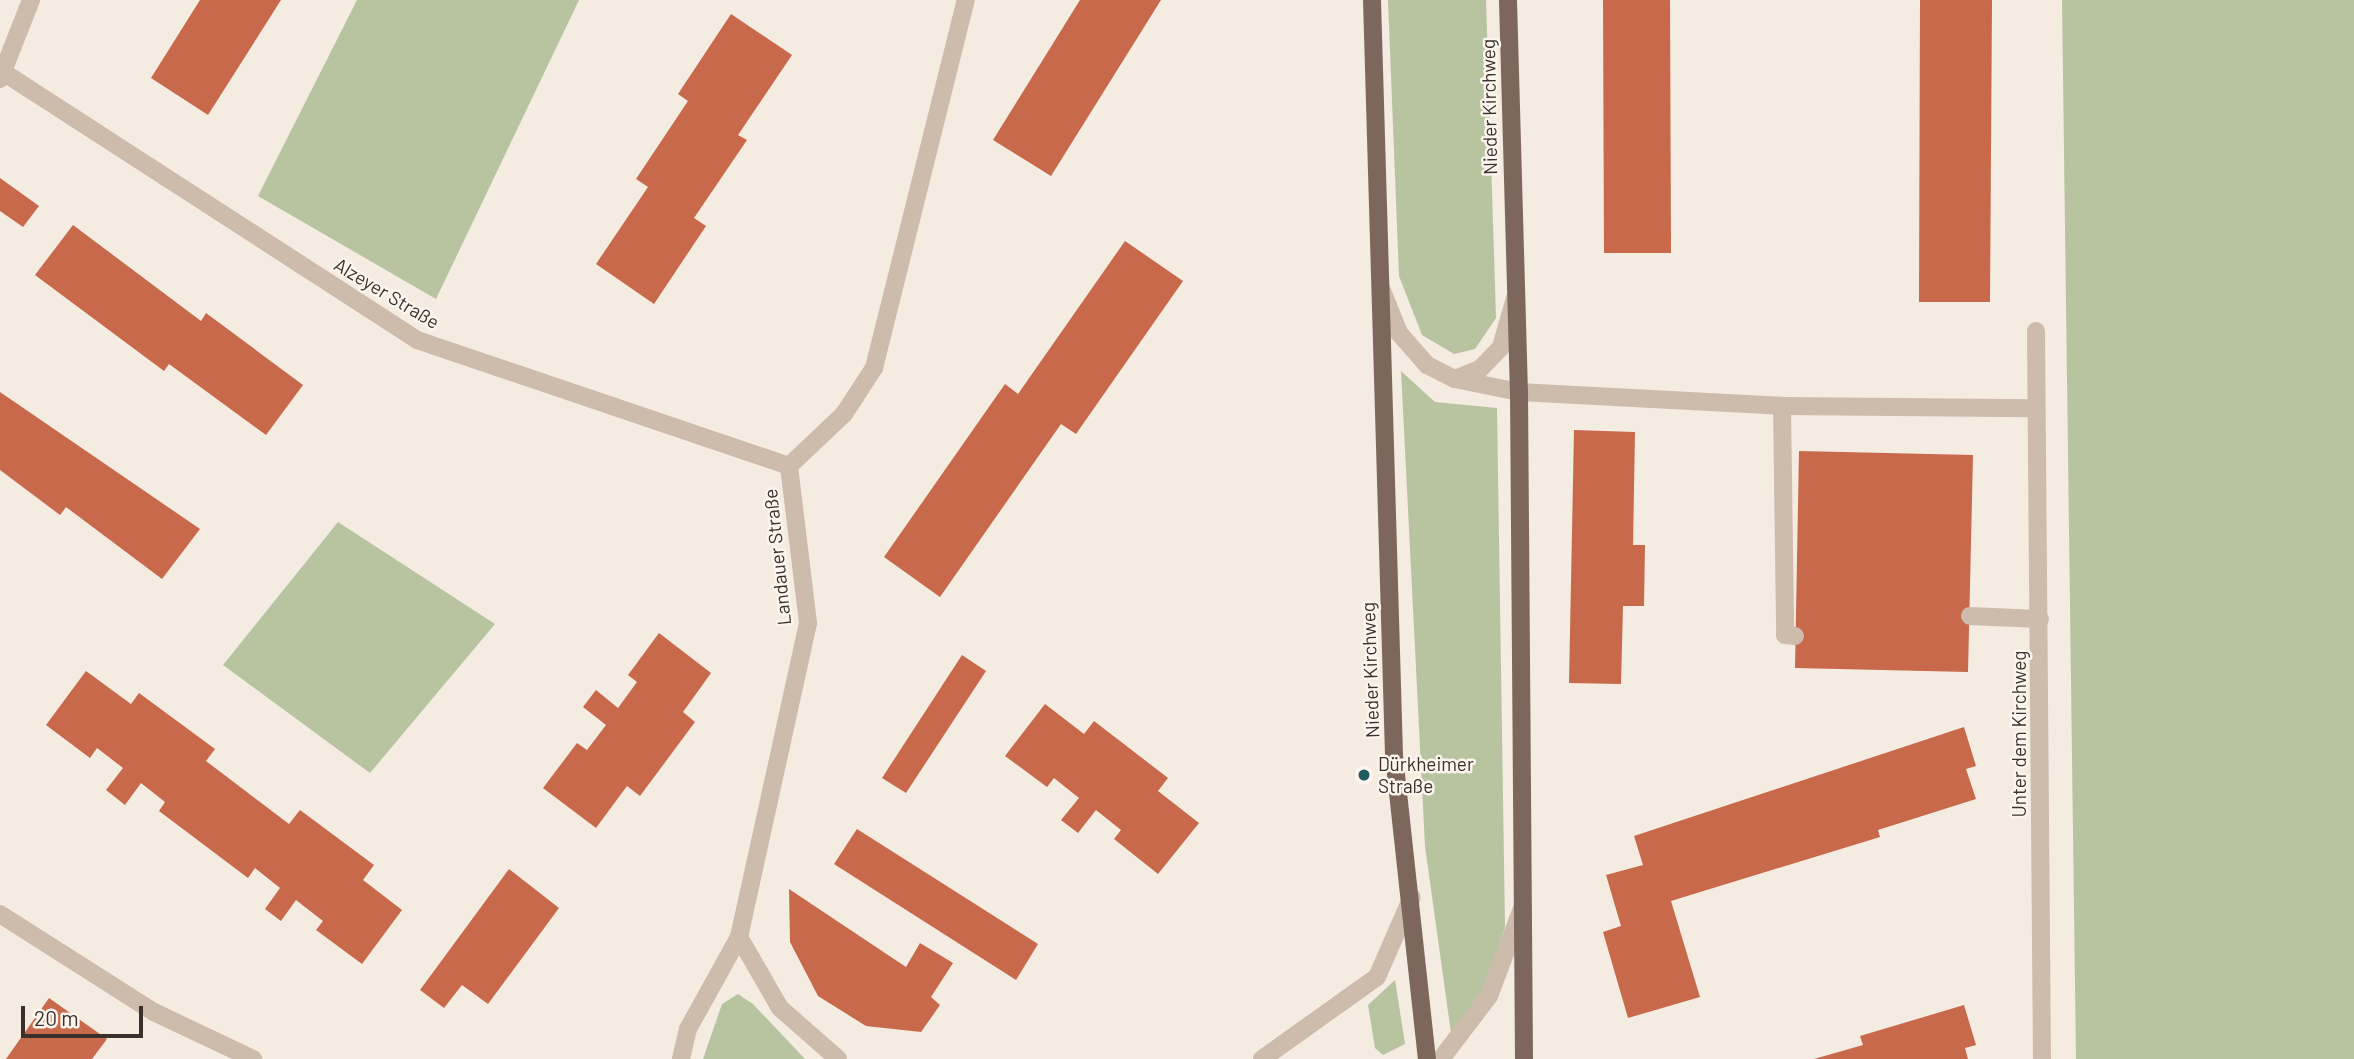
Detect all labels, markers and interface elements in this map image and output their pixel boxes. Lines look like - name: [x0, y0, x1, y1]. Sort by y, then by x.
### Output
- street label: Nieder Kirchweg: [1476, 39, 1502, 175]
- street label: Alzeyer Straße: [330, 253, 444, 333]
- street label: Landauer Straße: [759, 488, 795, 626]
- street label: Nieder Kirchweg: [1356, 602, 1384, 738]
- street label: Unter dem Kirchweg: [2008, 651, 2030, 817]
- place label: Dürkheimer Straße: [1378, 753, 1474, 797]
- marker: Dürkheimer Straße: [1356, 767, 1372, 783]
- scale bar: [24, 992, 147, 1036]
- text: 20 m: [34, 1005, 79, 1030]

